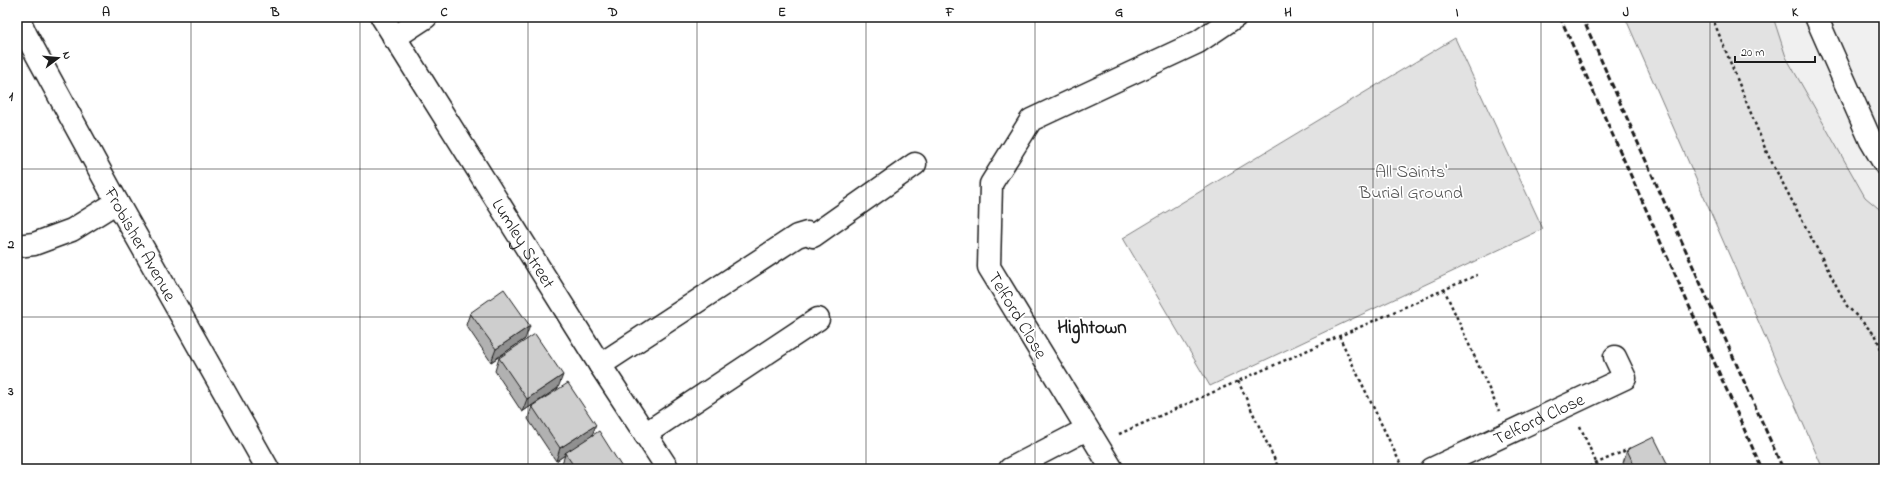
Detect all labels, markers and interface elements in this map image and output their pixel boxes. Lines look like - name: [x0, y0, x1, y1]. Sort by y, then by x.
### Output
- text: A: [102, 3, 110, 22]
- text: B: [270, 3, 280, 22]
- text: C: [440, 3, 448, 22]
- text: D: [607, 3, 618, 22]
- text: E: [778, 3, 786, 22]
- text: F: [945, 3, 955, 22]
- text: G: [1115, 3, 1123, 22]
- text: H: [1284, 3, 1292, 22]
- text: I: [1455, 3, 1459, 22]
- text: J: [1623, 3, 1629, 22]
- text: K: [1792, 3, 1799, 22]
- north arrow: [38, 38, 78, 78]
- scale bar: [1735, 38, 1815, 64]
- text: 20 m: [1741, 44, 1764, 62]
- text: N: [58, 50, 75, 61]
- text: 1: [9, 87, 14, 106]
- park label: All Saints' Burial Ground: [1358, 160, 1463, 207]
- street label: Frobisher Avenue: [96, 182, 182, 307]
- street label: Lumley Street: [484, 194, 560, 294]
- text: 2: [7, 235, 15, 254]
- street label: Telford Close: [980, 267, 1053, 365]
- district label: Hightown: [1057, 315, 1127, 344]
- text: 3: [7, 382, 14, 401]
- street label: Telford Close: [1490, 387, 1590, 453]

